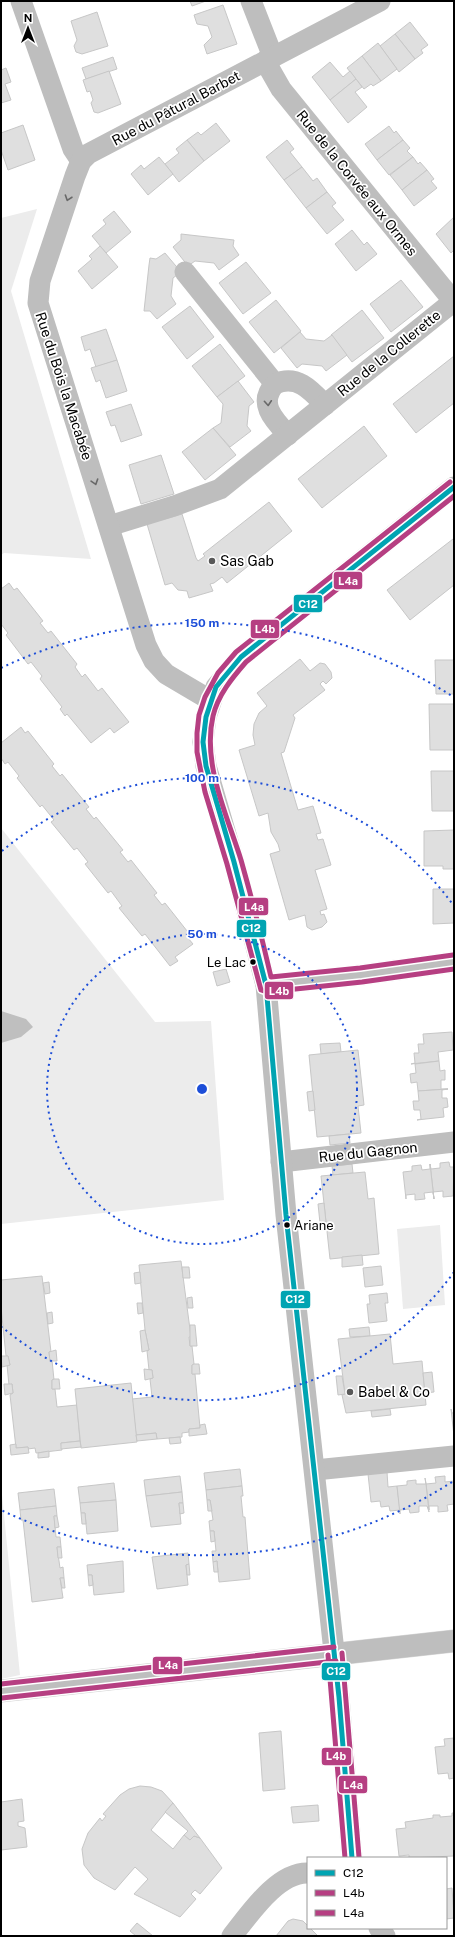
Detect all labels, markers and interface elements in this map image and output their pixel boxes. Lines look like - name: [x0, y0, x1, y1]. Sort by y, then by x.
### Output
- north arrow: [8, 8, 48, 48]
- text: N: [24, 12, 32, 24]
- street label: Rue du Pâtural Barbet: [109, 67, 243, 149]
- street label: Rue de la Corvée aux Ormes: [293, 107, 421, 259]
- one-way arrow: [64, 194, 73, 201]
- street label: Rue de la Collerette: [334, 307, 444, 399]
- street label: Rue du Bois la Macabée: [33, 310, 96, 462]
- one-way arrow: [264, 400, 273, 406]
- one-way arrow: [90, 479, 98, 486]
- place label: Sas Gab: [220, 553, 274, 569]
- marker: Sas Gab: [207, 556, 217, 566]
- line badge: L4a: [333, 571, 363, 590]
- text: L4a: [338, 575, 358, 587]
- line badge: C12: [293, 594, 323, 613]
- text: C12: [298, 598, 318, 610]
- text: 150 m: [185, 616, 219, 630]
- line badge: L4b: [250, 619, 280, 639]
- text: L4b: [255, 623, 275, 635]
- text: 100 m: [185, 771, 219, 785]
- line badge: L4a: [238, 897, 269, 916]
- text: L4a: [244, 901, 264, 913]
- line badge: C12: [236, 919, 267, 938]
- text: C12: [241, 922, 261, 934]
- text: 50 m: [187, 927, 217, 941]
- place label: Le Lac: [207, 955, 246, 970]
- marker: Le Lac: [248, 957, 258, 967]
- line badge: L4b: [264, 981, 294, 1000]
- text: L4b: [269, 985, 289, 997]
- centre of rings: [195, 1082, 209, 1096]
- street label: Rue du Gagnon: [318, 1139, 418, 1165]
- place label: Ariane: [294, 1218, 334, 1233]
- marker: Ariane: [282, 1220, 292, 1230]
- line badge: C12: [280, 1290, 311, 1309]
- text: C12: [285, 1293, 305, 1305]
- place label: Babel & Co: [358, 1384, 430, 1400]
- marker: Babel & Co: [345, 1387, 355, 1397]
- line badge: L4a: [152, 1656, 183, 1675]
- text: L4a: [158, 1659, 178, 1671]
- line badge: C12: [321, 1662, 351, 1681]
- text: C12: [326, 1665, 346, 1677]
- line badge: L4b: [321, 1747, 352, 1766]
- text: L4b: [326, 1750, 346, 1762]
- line badge: L4a: [338, 1775, 368, 1794]
- text: L4a: [343, 1779, 363, 1791]
- legend: [307, 1857, 447, 1929]
- text: C12: [343, 1866, 363, 1880]
- text: L4b: [343, 1886, 365, 1900]
- text: L4a: [343, 1906, 364, 1920]

